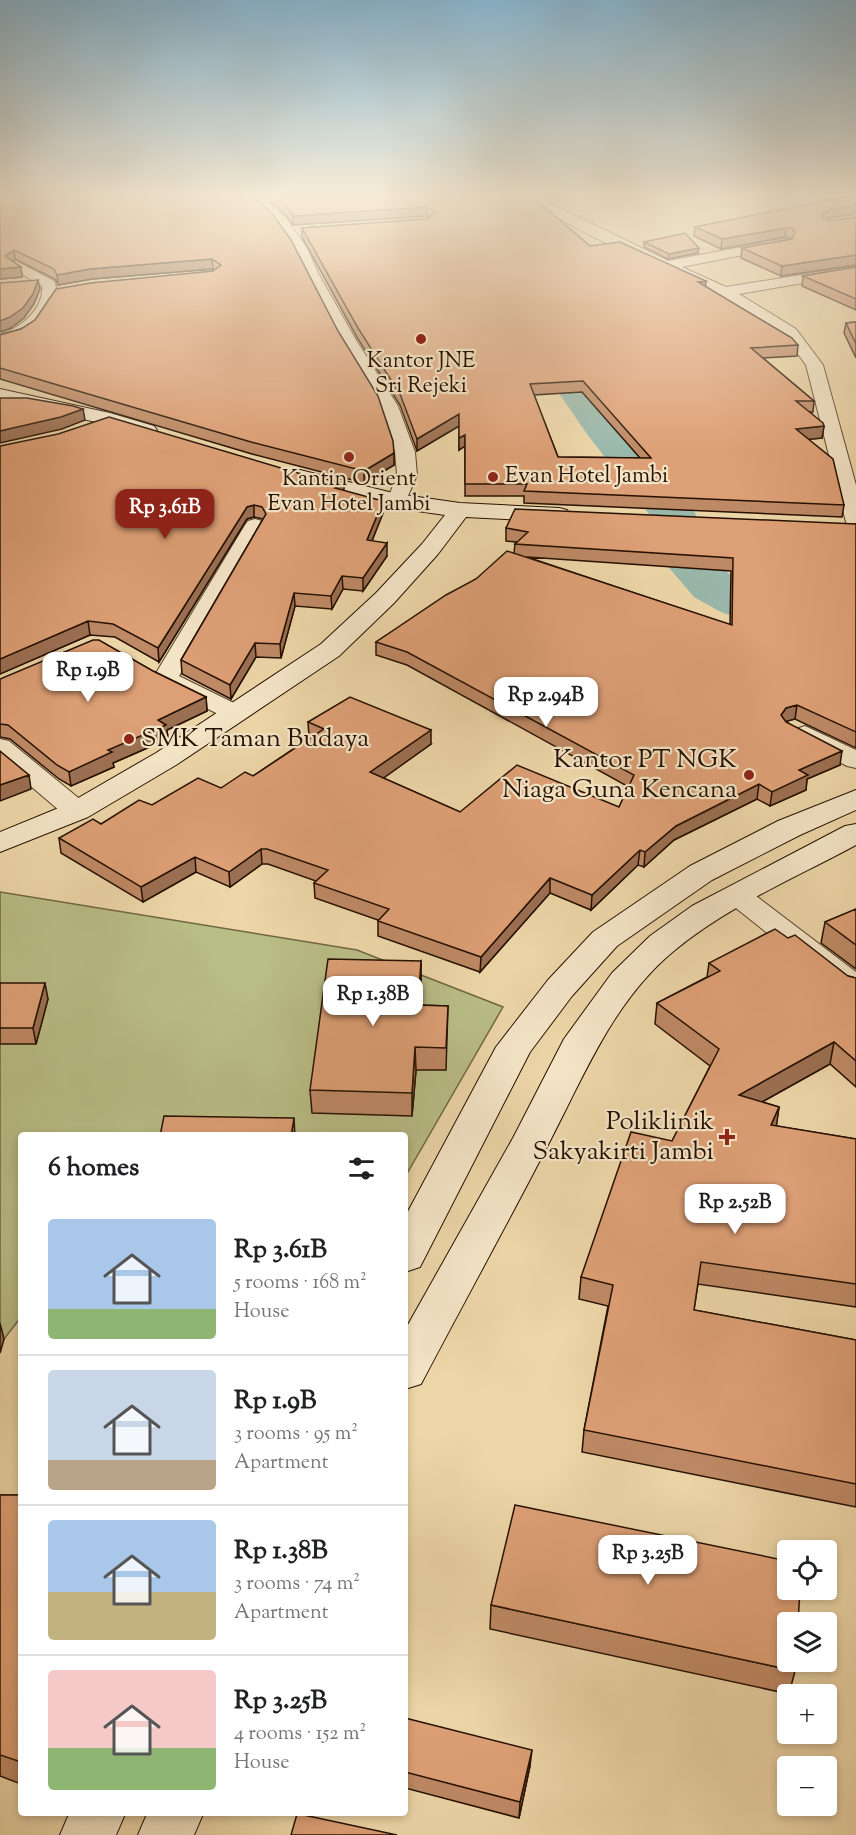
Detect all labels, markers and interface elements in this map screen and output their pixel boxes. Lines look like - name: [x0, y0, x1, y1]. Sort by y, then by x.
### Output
- marker: Kantor JNE Sri Rejeki: [414, 332, 428, 346]
- place label: Kantor JNE Sri Rejeki: [367, 346, 475, 403]
- marker: Kantin Orient Evan Hotel Jambi: [342, 450, 356, 464]
- place label: Evan Hotel Jambi: [505, 461, 668, 493]
- place label: Kantin Orient Evan Hotel Jambi: [267, 464, 431, 521]
- marker: Evan Hotel Jambi: [486, 470, 500, 484]
- pin: Rp 3.61B: [103, 489, 227, 540]
- text: Rp 3.61B: [129, 494, 201, 523]
- pin: Rp 1.9B: [33, 652, 143, 703]
- text: Rp 1.9B: [56, 657, 120, 686]
- pin: Rp 2.94B: [484, 677, 608, 728]
- text: Rp 2.94B: [508, 682, 584, 711]
- place label: SMK Taman Budaya: [141, 721, 369, 758]
- marker: SMK Taman Budaya: [122, 732, 136, 746]
- place label: Kantor PT NGK Niaga Guna Kencana: [502, 742, 737, 809]
- marker: Kantor PT NGK Niaga Guna Kencana: [742, 768, 756, 782]
- pin: Rp 1.38B: [311, 976, 435, 1027]
- text: Rp 1.38B: [337, 981, 409, 1010]
- place label: Poliklinik Sakyakirti Jambi: [533, 1104, 714, 1171]
- marker: Poliklinik Sakyakirti Jambi: [718, 1128, 736, 1146]
- text: 6 homes: [48, 1150, 139, 1187]
- icon: filters: [345, 1152, 378, 1185]
- pin: Rp 2.52B: [673, 1184, 797, 1235]
- text: Rp 2.52B: [699, 1189, 771, 1218]
- text: Rp 3.61B: [234, 1232, 327, 1269]
- icon: home: [96, 1243, 168, 1315]
- text: 5 rooms · 168 m²: [234, 1269, 367, 1298]
- text: House: [234, 1298, 289, 1327]
- text: Rp 1.9B: [234, 1383, 316, 1420]
- icon: home: [96, 1394, 168, 1466]
- text: 3 rooms · 95 m²: [234, 1420, 358, 1449]
- text: Apartment: [234, 1449, 329, 1478]
- text: Rp 1.38B: [234, 1533, 328, 1570]
- pin: Rp 3.25B: [586, 1535, 710, 1586]
- text: Rp 3.25B: [612, 1540, 684, 1569]
- map controls: [777, 1540, 837, 1816]
- button: locate: [777, 1540, 837, 1600]
- icon: home: [96, 1544, 168, 1616]
- text: 3 rooms · 74 m²: [234, 1570, 360, 1599]
- text: Apartment: [234, 1599, 329, 1628]
- button: layers: [777, 1612, 837, 1672]
- text: Rp 3.25B: [234, 1683, 327, 1720]
- button: +: [777, 1684, 837, 1744]
- icon: home: [96, 1694, 168, 1766]
- text: 4 rooms · 152 m²: [234, 1720, 366, 1749]
- text: House: [234, 1749, 289, 1778]
- button: −: [777, 1756, 837, 1816]

